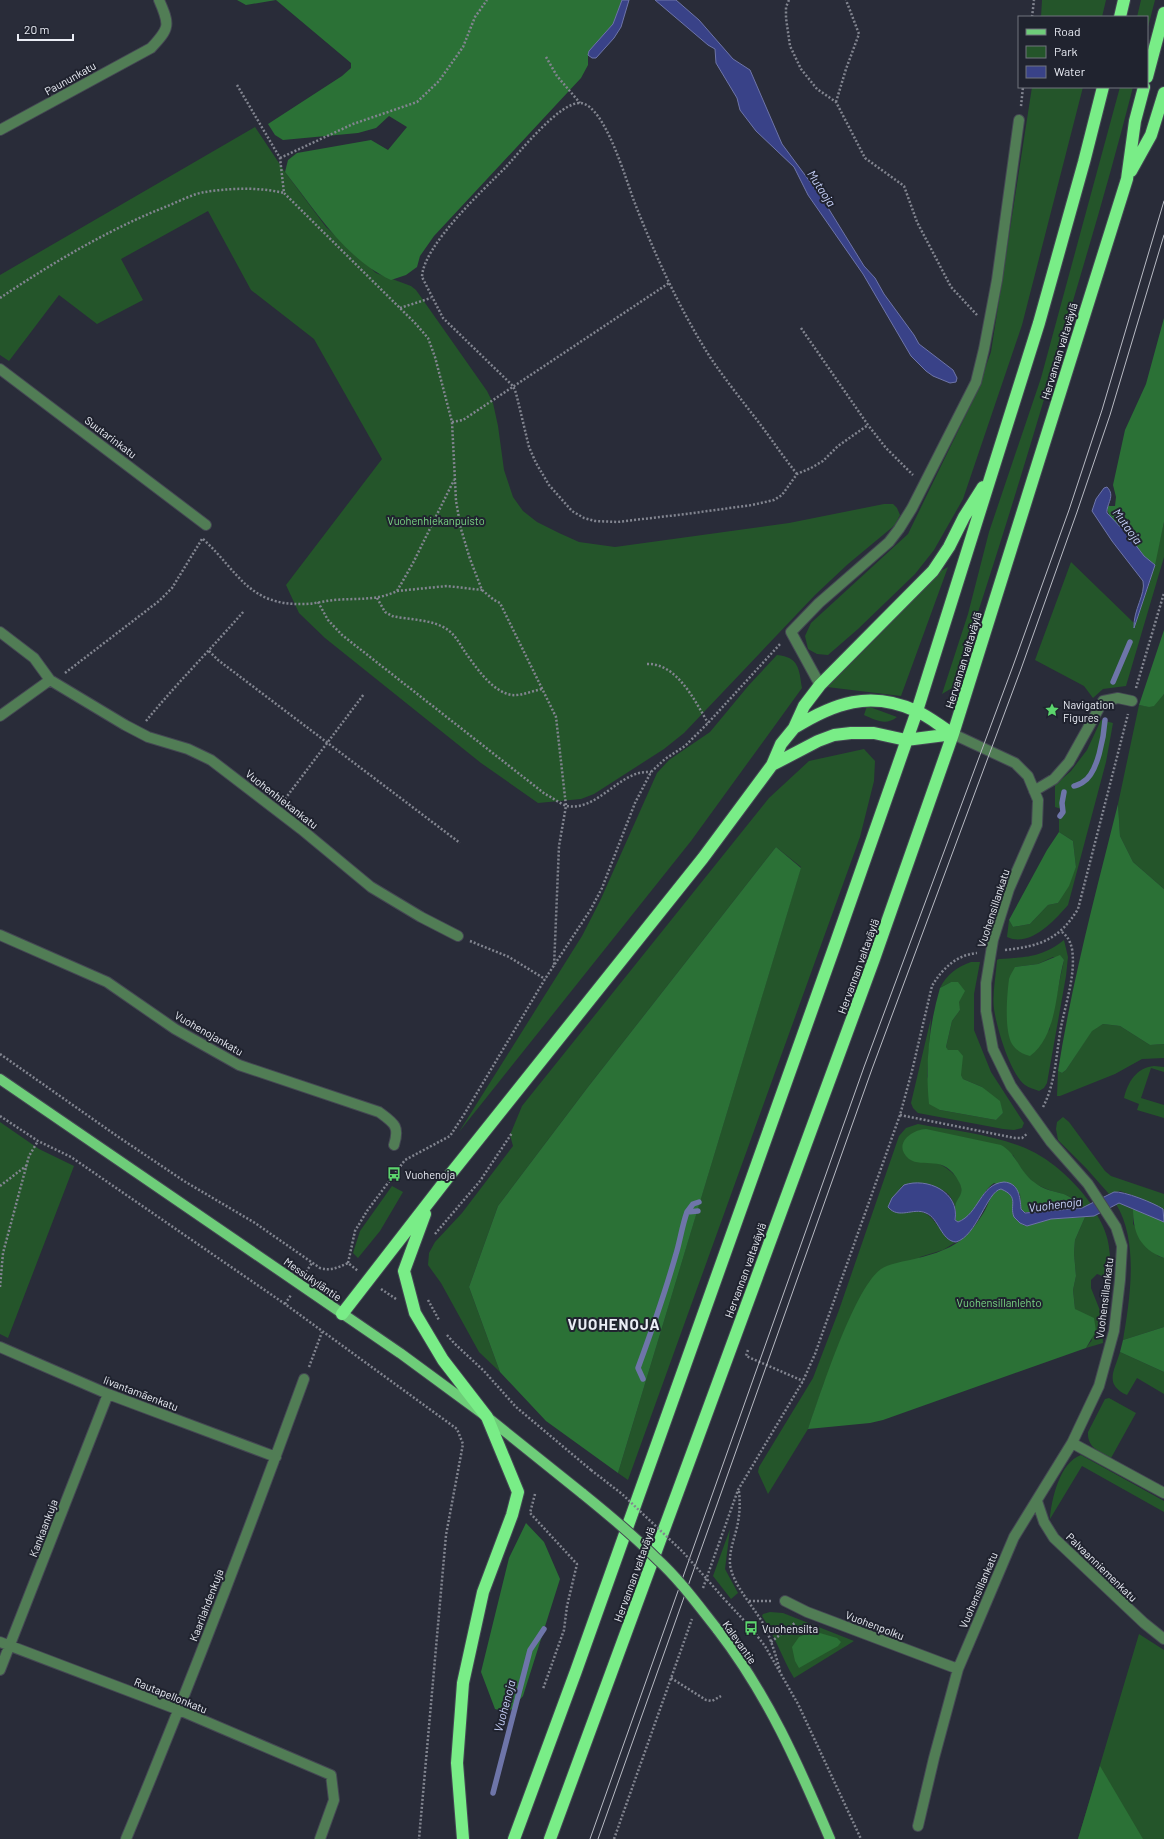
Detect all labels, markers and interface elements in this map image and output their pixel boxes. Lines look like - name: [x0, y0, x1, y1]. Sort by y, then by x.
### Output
- scale bar: [18, 16, 73, 42]
- legend: [1018, 16, 1148, 88]
- text: 20 m: [24, 22, 50, 36]
- text: Road: [1054, 24, 1081, 38]
- text: Park: [1054, 44, 1078, 58]
- street label: Paununkatu: [42, 59, 98, 97]
- text: Water: [1054, 64, 1086, 78]
- water label: Mutaoja: [805, 167, 839, 209]
- street label: Hervannan valtaväylä: [1038, 301, 1080, 401]
- street label: Suutarinkatu: [83, 413, 140, 461]
- water label: Mutaoja: [1110, 505, 1146, 547]
- park label: Vuohenhiekanpuisto: [387, 514, 485, 527]
- street label: Hervannan valtaväylä: [942, 610, 984, 710]
- place label: Navigation Figures: [1063, 698, 1114, 724]
- place icon: Navigation Figures: [1044, 702, 1060, 718]
- street label: Vuohenhiekankatu: [243, 767, 321, 831]
- street label: Vuohensillankatu: [974, 867, 1012, 949]
- street label: Hervannan valtaväylä: [835, 917, 881, 1015]
- street label: Vuohenojankatu: [172, 1008, 246, 1058]
- bus stop icon: Vuohenoja: [386, 1166, 402, 1182]
- place label: Vuohenoja: [405, 1168, 455, 1181]
- water label: Vuohenoja: [1028, 1194, 1082, 1214]
- street label: Hervannan valtaväylä: [722, 1221, 768, 1319]
- street label: Messukyläntie: [282, 1254, 344, 1304]
- street label: Vuohensillankatu: [1093, 1257, 1115, 1339]
- park label: Vuohensillanlehto: [957, 1296, 1041, 1309]
- district label: VUOHENOJA: [567, 1315, 661, 1333]
- street label: Iivantamäenkatu: [102, 1373, 180, 1413]
- street label: Kankaankuja: [26, 1497, 60, 1559]
- street label: Hervannan valtaväylä: [611, 1525, 657, 1623]
- street label: Palvaanniemenkatu: [1064, 1530, 1140, 1604]
- street label: Vuohensillankatu: [956, 1550, 1000, 1630]
- street label: Kaarilahdenkuja: [186, 1567, 226, 1643]
- street label: Vuohenpolku: [844, 1608, 906, 1642]
- street label: Kalevantie: [720, 1618, 760, 1666]
- bus stop icon: Vuohensilta: [743, 1620, 759, 1636]
- place label: Vuohensilta: [762, 1622, 818, 1635]
- street label: Rautapellonkatu: [133, 1674, 210, 1716]
- water label: Vuohenoja: [490, 1678, 518, 1734]

